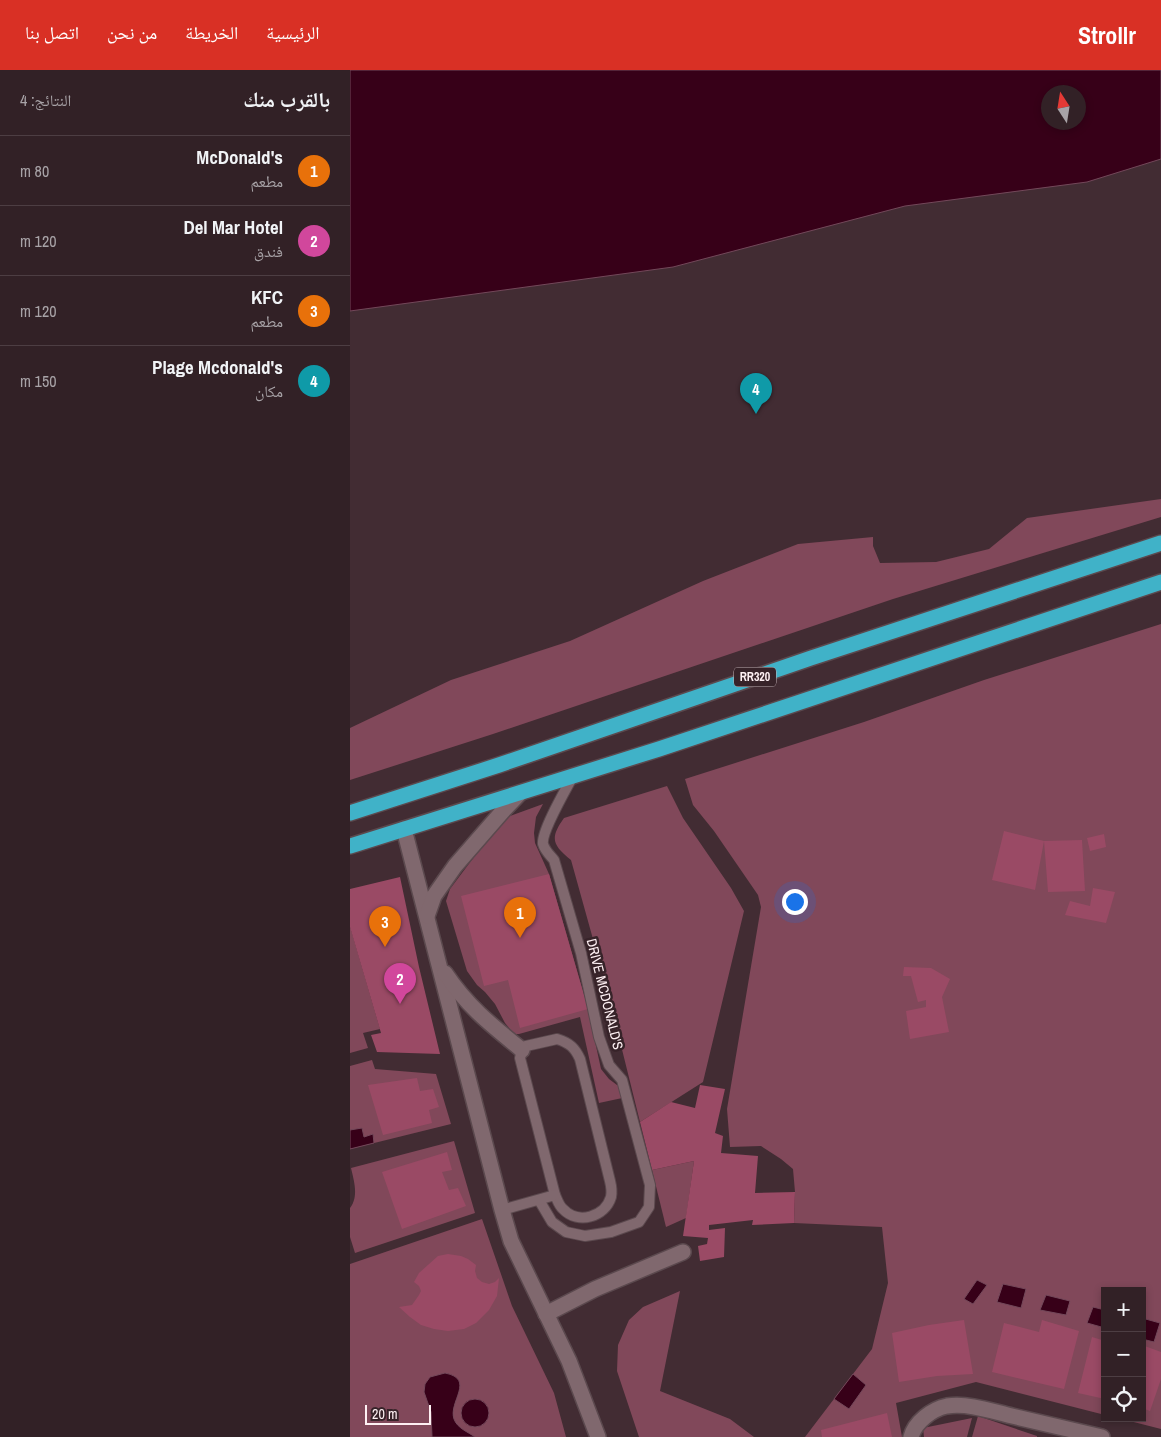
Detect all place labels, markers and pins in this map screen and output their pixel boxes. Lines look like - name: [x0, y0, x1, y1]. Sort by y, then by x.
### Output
- pin: 4: [740, 373, 772, 414]
- pin: 1: [504, 897, 536, 938]
- pin: 3: [369, 906, 401, 947]
- pin: 2: [384, 963, 416, 1004]

